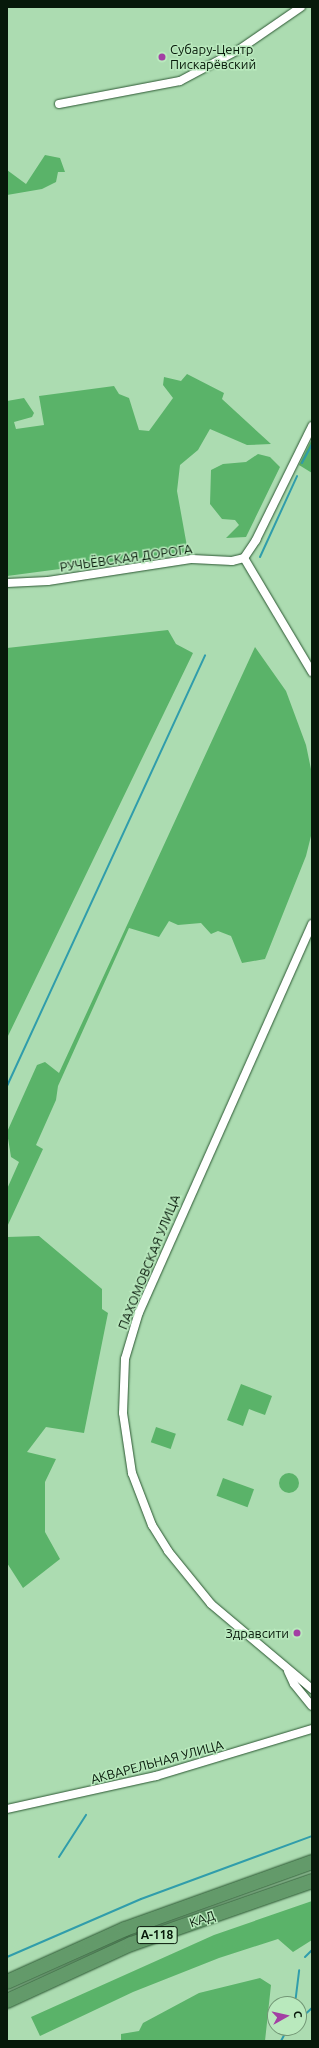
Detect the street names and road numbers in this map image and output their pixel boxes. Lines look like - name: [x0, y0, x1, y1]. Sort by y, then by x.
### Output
- street label: РУЧЬЁВСКАЯ ДОРОГА: [59, 541, 193, 575]
- street label: ПАХОМОВСКАЯ УЛИЦА: [115, 1192, 183, 1332]
- street label: АКВАРЕЛЬНАЯ УЛИЦА: [89, 1737, 225, 1787]
- street label: КАД: [187, 1907, 217, 1931]
- road number: А-118: [136, 1925, 178, 1945]

